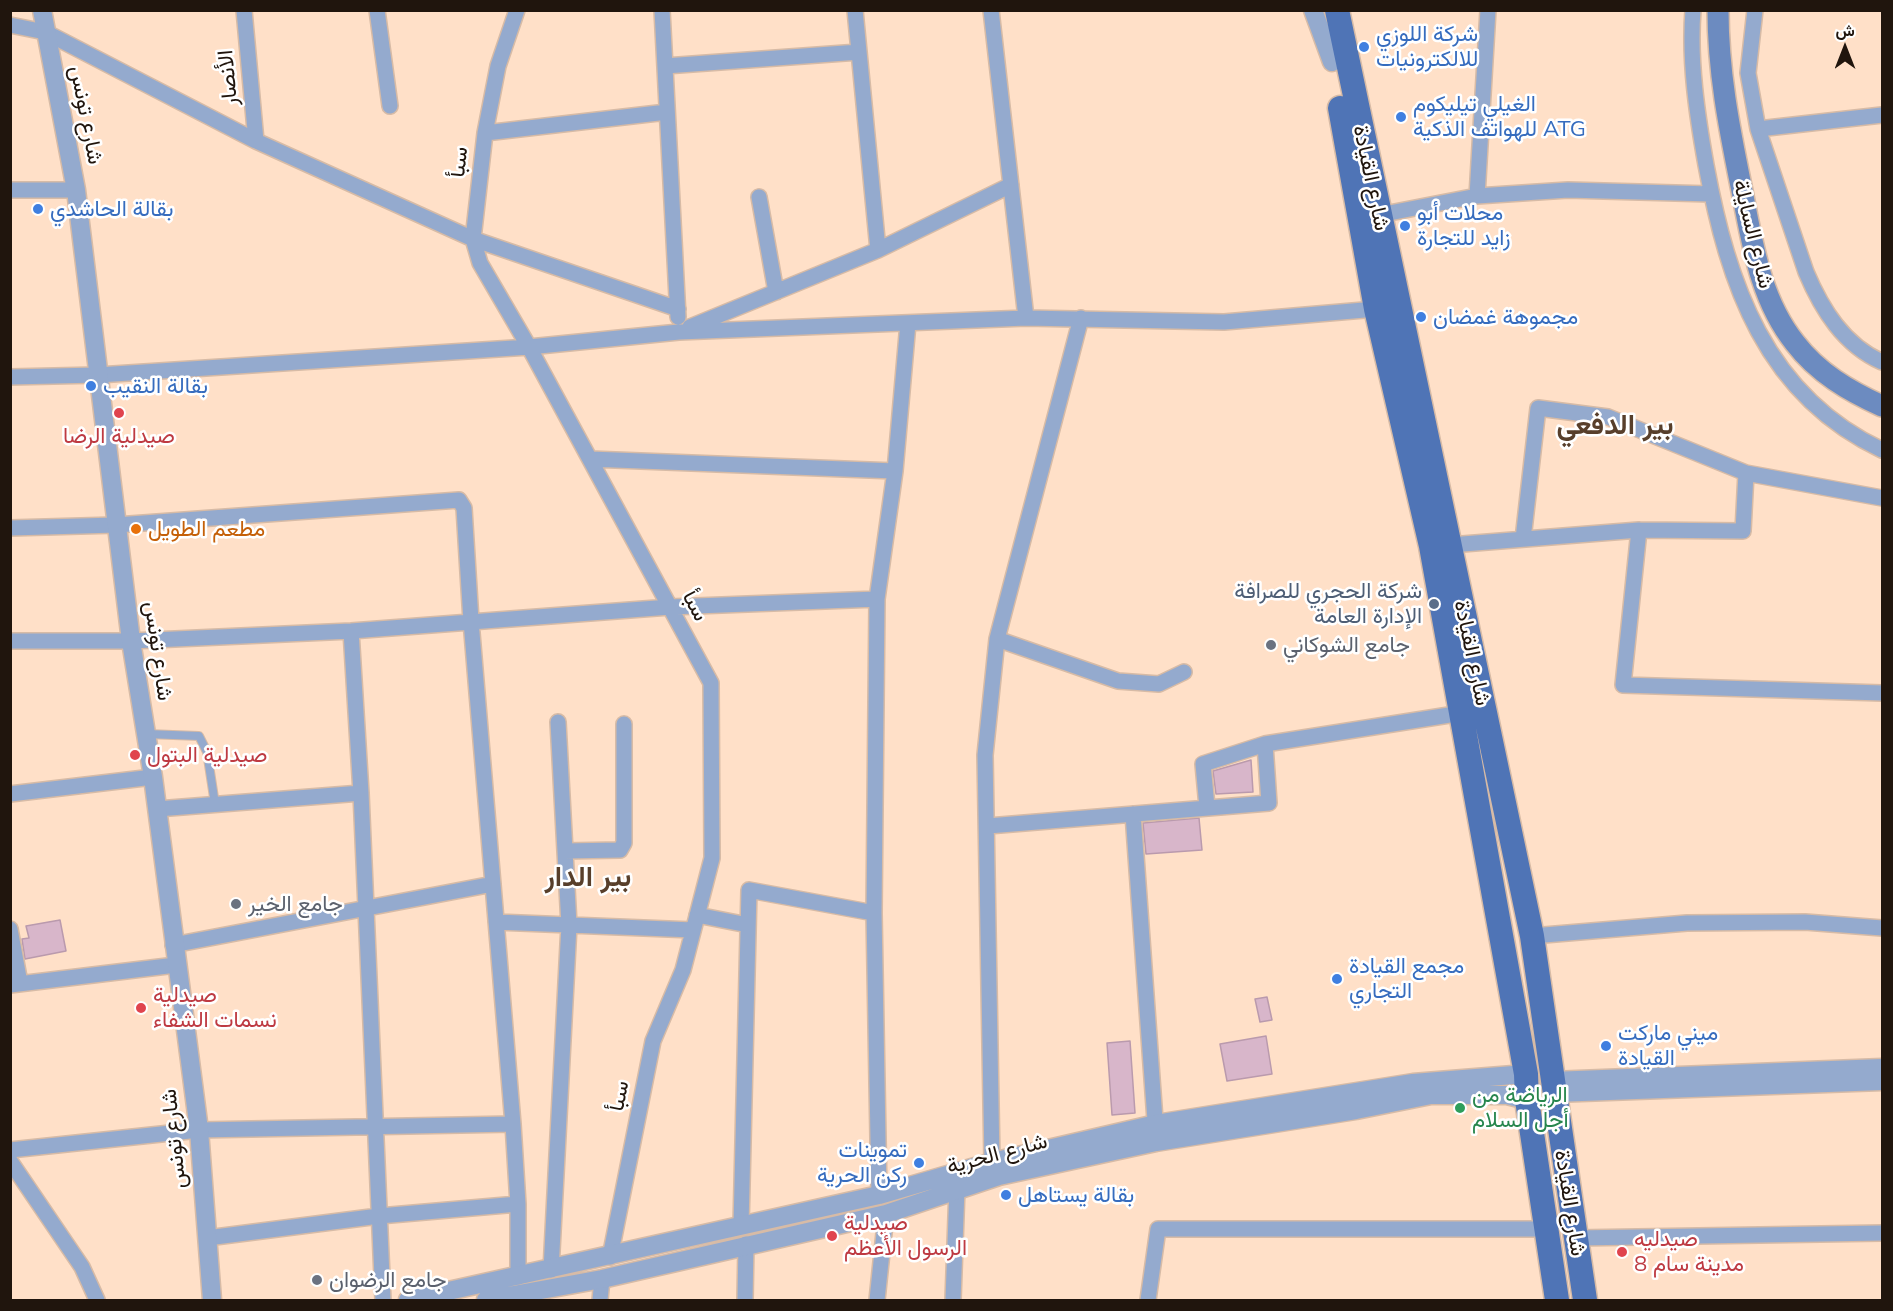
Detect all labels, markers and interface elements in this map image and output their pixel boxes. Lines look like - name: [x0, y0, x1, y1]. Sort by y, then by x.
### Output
- north arrow: [1815, 18, 1875, 78]
- text: ش: [1835, 20, 1855, 40]
- place label: شركة اللوزي للالكترونيات: [1376, 21, 1478, 72]
- marker: شركة اللوزي للالكترونيات: [1357, 40, 1371, 54]
- street label: الأنصار: [212, 49, 244, 107]
- street label: شارع تونس: [64, 63, 108, 167]
- place label: الغيلي تيليكوم للهواتف الذكية ATG: [1413, 91, 1586, 142]
- marker: الغيلي تيليكوم للهواتف الذكية ATG: [1394, 110, 1408, 124]
- street label: شارع القيادة: [1347, 123, 1395, 233]
- street label: سبأ: [444, 145, 474, 179]
- street label: شارع السايلة: [1727, 177, 1779, 291]
- place label: بقالة الحاشدي: [50, 196, 173, 222]
- place label: محلات أبو زايد للتجارة: [1417, 200, 1510, 252]
- marker: بقالة الحاشدي: [31, 202, 45, 216]
- marker: محلات أبو زايد للتجارة: [1398, 219, 1412, 233]
- place label: مجموهة غمضان: [1433, 304, 1578, 330]
- marker: مجموهة غمضان: [1414, 310, 1428, 324]
- place label: بقالة النقيب: [103, 373, 208, 399]
- marker: بقالة النقيب: [84, 379, 98, 393]
- marker: صيدلية الرضا: [112, 406, 126, 420]
- district label: بير الدفعي: [1557, 409, 1673, 443]
- place label: صيدلية الرضا: [63, 423, 175, 449]
- place label: مطعم الطويل: [148, 516, 265, 542]
- marker: مطعم الطويل: [129, 522, 143, 536]
- place label: شركة الحجري للصرافة الإدارة العامة: [1234, 578, 1422, 630]
- street label: سبأ: [676, 586, 714, 626]
- marker: شركة الحجري للصرافة الإدارة العامة: [1427, 597, 1441, 611]
- street label: شارع القيادة: [1448, 598, 1496, 708]
- street label: شارع تونس: [138, 600, 178, 702]
- place label: جامع الشوكاني: [1283, 632, 1410, 658]
- marker: جامع الشوكاني: [1264, 638, 1278, 652]
- place label: صيدلية البتول: [147, 742, 267, 768]
- marker: صيدلية البتول: [128, 748, 142, 762]
- district label: بير الدار: [545, 861, 631, 895]
- place label: جامع الخير: [248, 891, 343, 917]
- marker: جامع الخير: [229, 897, 243, 911]
- place label: مجمع القيادة التجاري: [1349, 953, 1464, 1004]
- marker: مجمع القيادة التجاري: [1330, 972, 1344, 986]
- place label: صيدلية نسمات الشفاء: [153, 982, 277, 1034]
- marker: صيدلية نسمات الشفاء: [134, 1001, 148, 1015]
- place label: ميني ماركت القيادة: [1618, 1020, 1718, 1072]
- marker: ميني ماركت القيادة: [1599, 1039, 1613, 1053]
- street label: سبأ: [603, 1078, 635, 1114]
- place label: الرياضة من أجل السلام: [1472, 1082, 1569, 1134]
- street label: شارع تونس: [156, 1088, 192, 1190]
- marker: الرياضة من أجل السلام: [1453, 1101, 1467, 1115]
- street label: شارع الحرية: [944, 1128, 1050, 1180]
- place label: تموينات ركن الحرية: [817, 1137, 907, 1188]
- street label: شارع القيادة: [1549, 1148, 1591, 1258]
- marker: تموينات ركن الحرية: [912, 1156, 926, 1170]
- place label: بقالة يستاهل: [1018, 1182, 1134, 1208]
- marker: بقالة يستاهل: [999, 1188, 1013, 1202]
- place label: صيدلية الرسول الأعظم: [844, 1210, 967, 1262]
- place label: صيدليه مدينة سام 8: [1634, 1226, 1744, 1278]
- marker: صيدلية الرسول الأعظم: [825, 1229, 839, 1243]
- marker: صيدليه مدينة سام 8: [1615, 1245, 1629, 1259]
- place label: جامع الرضوان: [329, 1267, 447, 1293]
- marker: جامع الرضوان: [310, 1273, 324, 1287]

